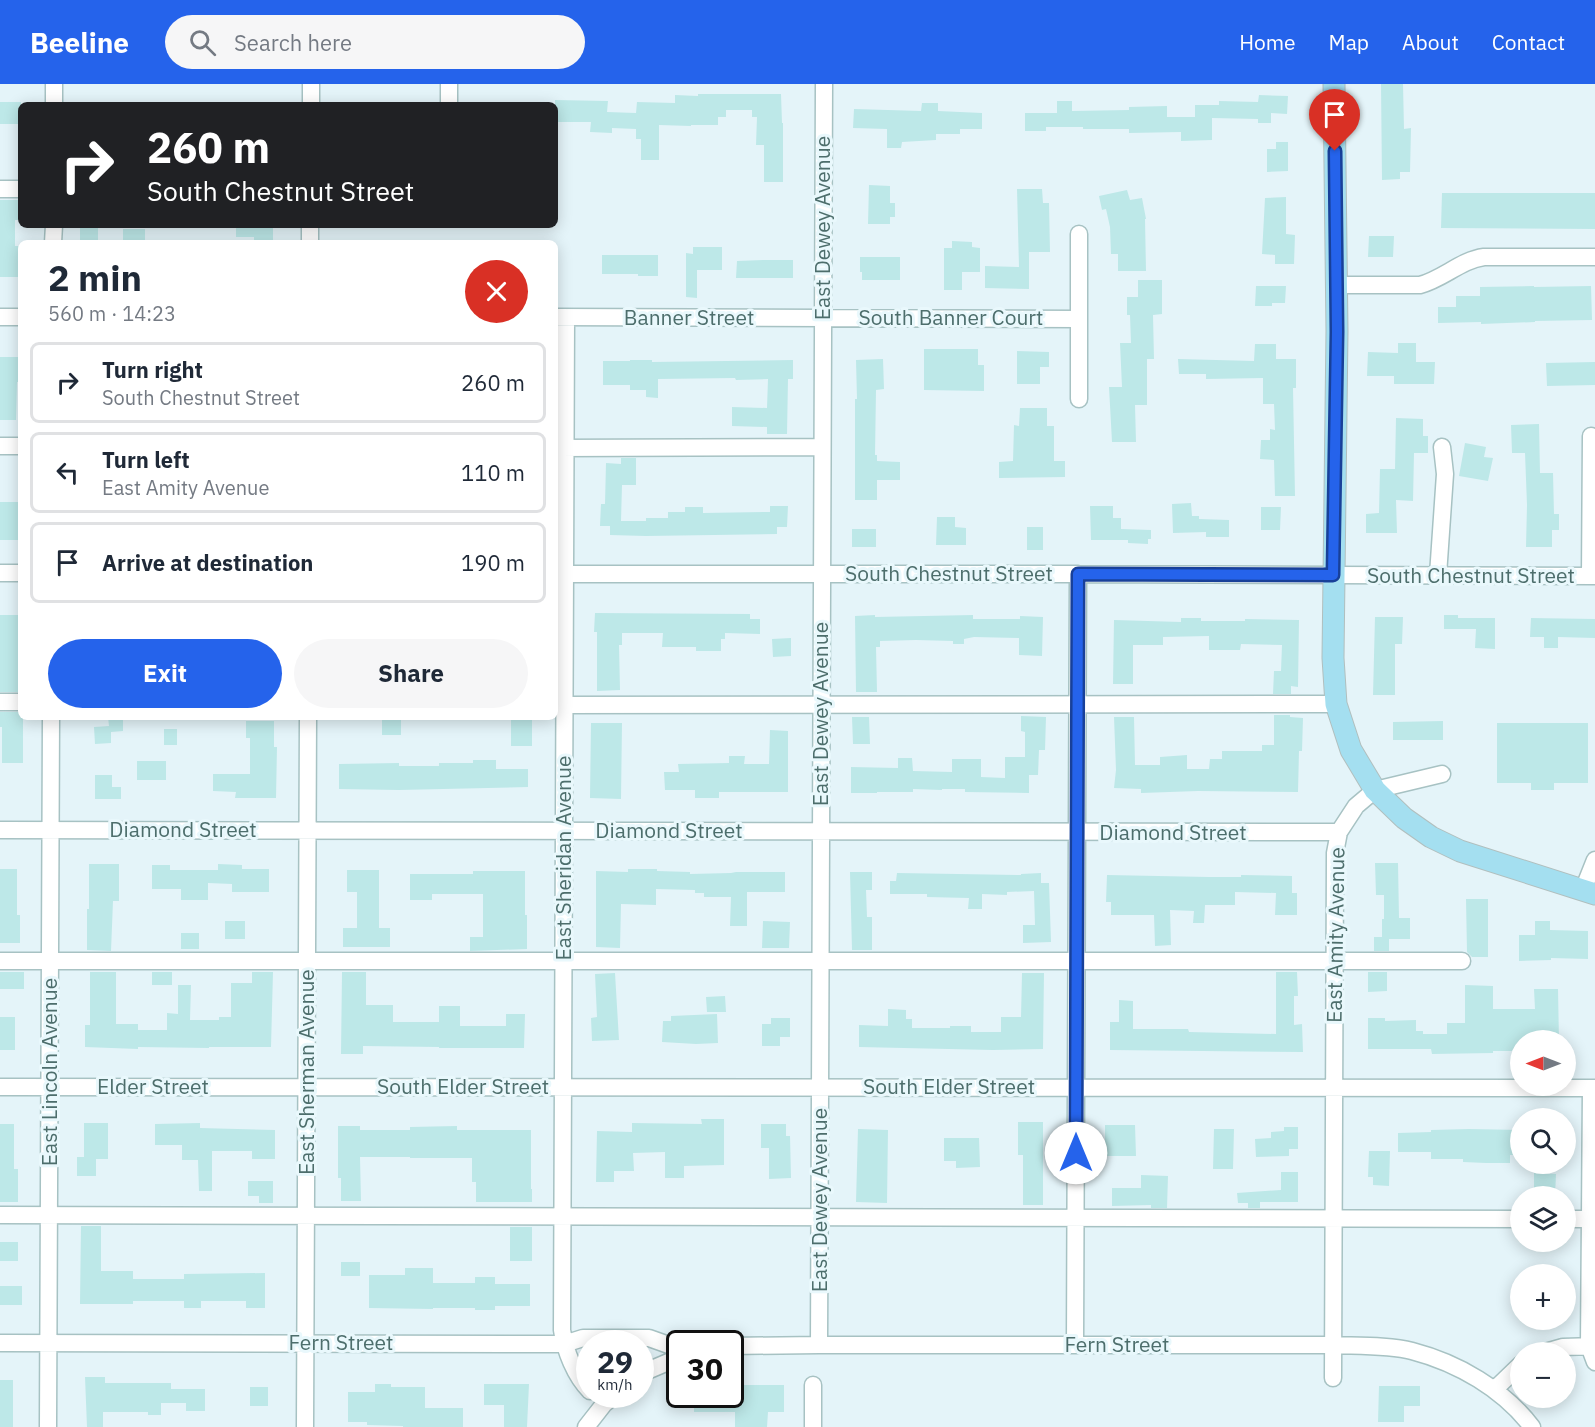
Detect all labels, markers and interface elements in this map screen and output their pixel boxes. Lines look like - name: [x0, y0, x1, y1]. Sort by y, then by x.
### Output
- search box: [165, 15, 585, 69]
- text: Beeline: [30, 24, 129, 61]
- icon: search: [186, 26, 219, 59]
- text: Search here: [234, 28, 352, 57]
- text: Home: [1239, 28, 1296, 56]
- text: Map: [1329, 28, 1369, 56]
- text: About: [1402, 28, 1459, 56]
- text: Contact: [1492, 28, 1565, 56]
- pin: [1309, 89, 1360, 151]
- icon: arrive: [1318, 98, 1351, 131]
- text: 260 m: [147, 120, 270, 175]
- icon: right: [48, 126, 126, 204]
- street label: East Dewey Avenue: [808, 136, 836, 320]
- text: South Chestnut Street: [147, 173, 414, 208]
- text: 2 min: [48, 254, 142, 301]
- button: close: [465, 260, 528, 323]
- text: 560 m · 14:23: [48, 300, 176, 327]
- street label: Banner Street: [624, 303, 754, 331]
- street label: South Banner Court: [858, 303, 1044, 331]
- text: Turn right: [102, 355, 203, 384]
- icon: right: [51, 366, 84, 399]
- text: 260 m: [461, 368, 525, 397]
- text: South Chestnut Street: [102, 384, 300, 411]
- text: Turn left: [102, 445, 190, 474]
- icon: left: [51, 456, 84, 489]
- text: 110 m: [461, 458, 525, 487]
- text: East Amity Avenue: [102, 474, 269, 501]
- icon: arrive: [51, 546, 84, 579]
- text: Arrive at destination: [102, 548, 313, 577]
- text: 190 m: [461, 548, 525, 577]
- street label: South Chestnut Street: [845, 559, 1053, 587]
- street label: South Chestnut Street: [1367, 561, 1575, 589]
- street label: East Dewey Avenue: [806, 622, 834, 806]
- button: Exit: [48, 639, 282, 708]
- button: Share: [294, 639, 528, 708]
- street label: East Sheridan Avenue: [549, 756, 577, 960]
- street label: Diamond Street: [109, 815, 257, 843]
- street label: Diamond Street: [595, 816, 743, 844]
- street label: Diamond Street: [1099, 818, 1247, 846]
- street label: East Amity Avenue: [1319, 847, 1351, 1023]
- street label: East Sherman Avenue: [292, 969, 320, 1175]
- street label: East Lincoln Avenue: [35, 978, 63, 1166]
- north arrow: [1510, 1030, 1576, 1096]
- map controls: [1510, 1030, 1576, 1408]
- street label: Elder Street: [97, 1072, 209, 1100]
- street label: South Elder Street: [377, 1072, 549, 1100]
- street label: South Elder Street: [863, 1072, 1035, 1100]
- street label: East Dewey Avenue: [805, 1108, 833, 1292]
- button: search: [1510, 1108, 1576, 1174]
- position arrow: [1044, 1121, 1108, 1185]
- button: layers: [1510, 1186, 1576, 1252]
- button: +: [1510, 1264, 1576, 1330]
- street label: Fern Street: [289, 1328, 393, 1356]
- speed limit sign: 30: [666, 1330, 744, 1408]
- street label: Fern Street: [1065, 1330, 1169, 1358]
- text: 29: [597, 1342, 633, 1381]
- button: −: [1510, 1342, 1576, 1408]
- text: km/h: [597, 1375, 633, 1394]

